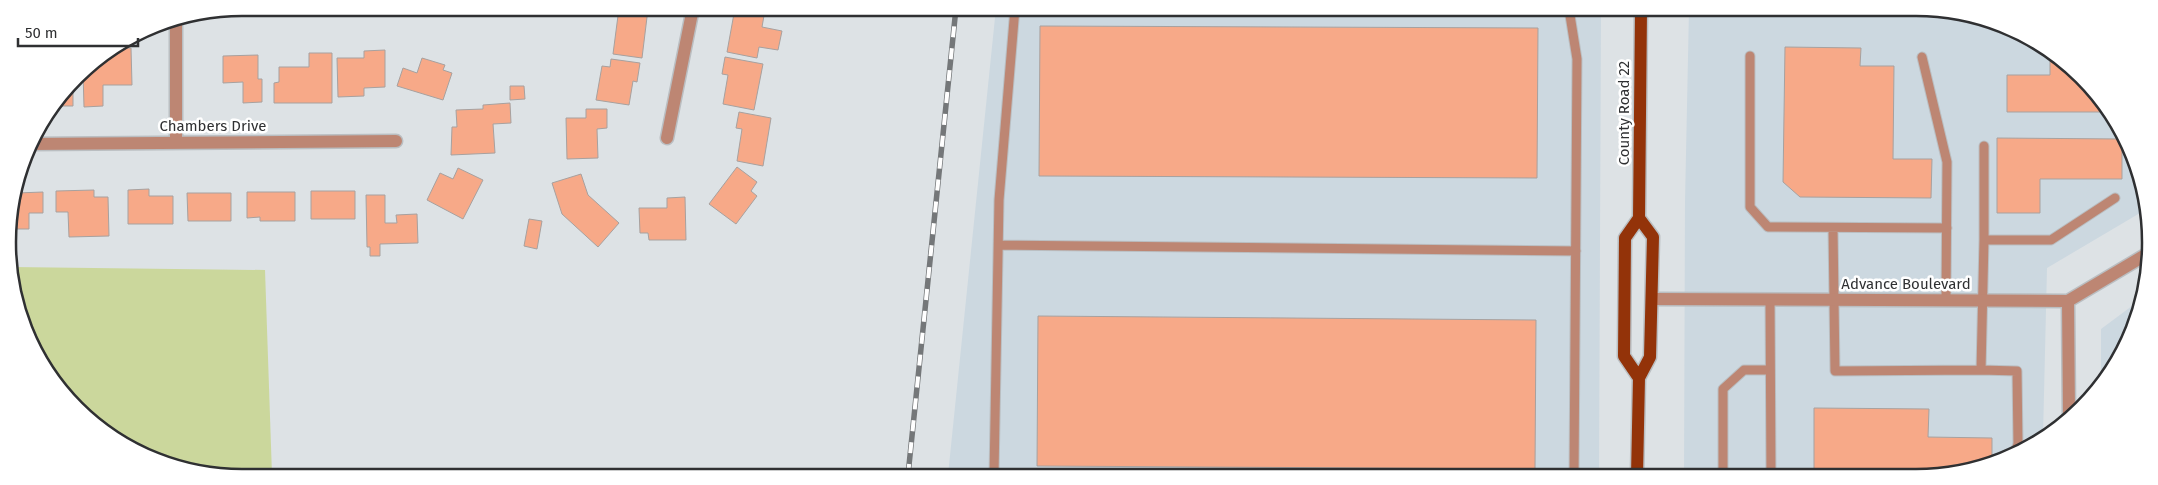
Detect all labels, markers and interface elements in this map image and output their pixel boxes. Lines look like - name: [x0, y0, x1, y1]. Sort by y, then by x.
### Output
- scale bar: [18, 15, 138, 47]
- text: 50 m: [25, 24, 58, 42]
- street label: County Road 22: [1615, 61, 1633, 165]
- street label: Chambers Drive: [160, 117, 266, 135]
- street label: Advance Boulevard: [1841, 275, 1971, 293]

